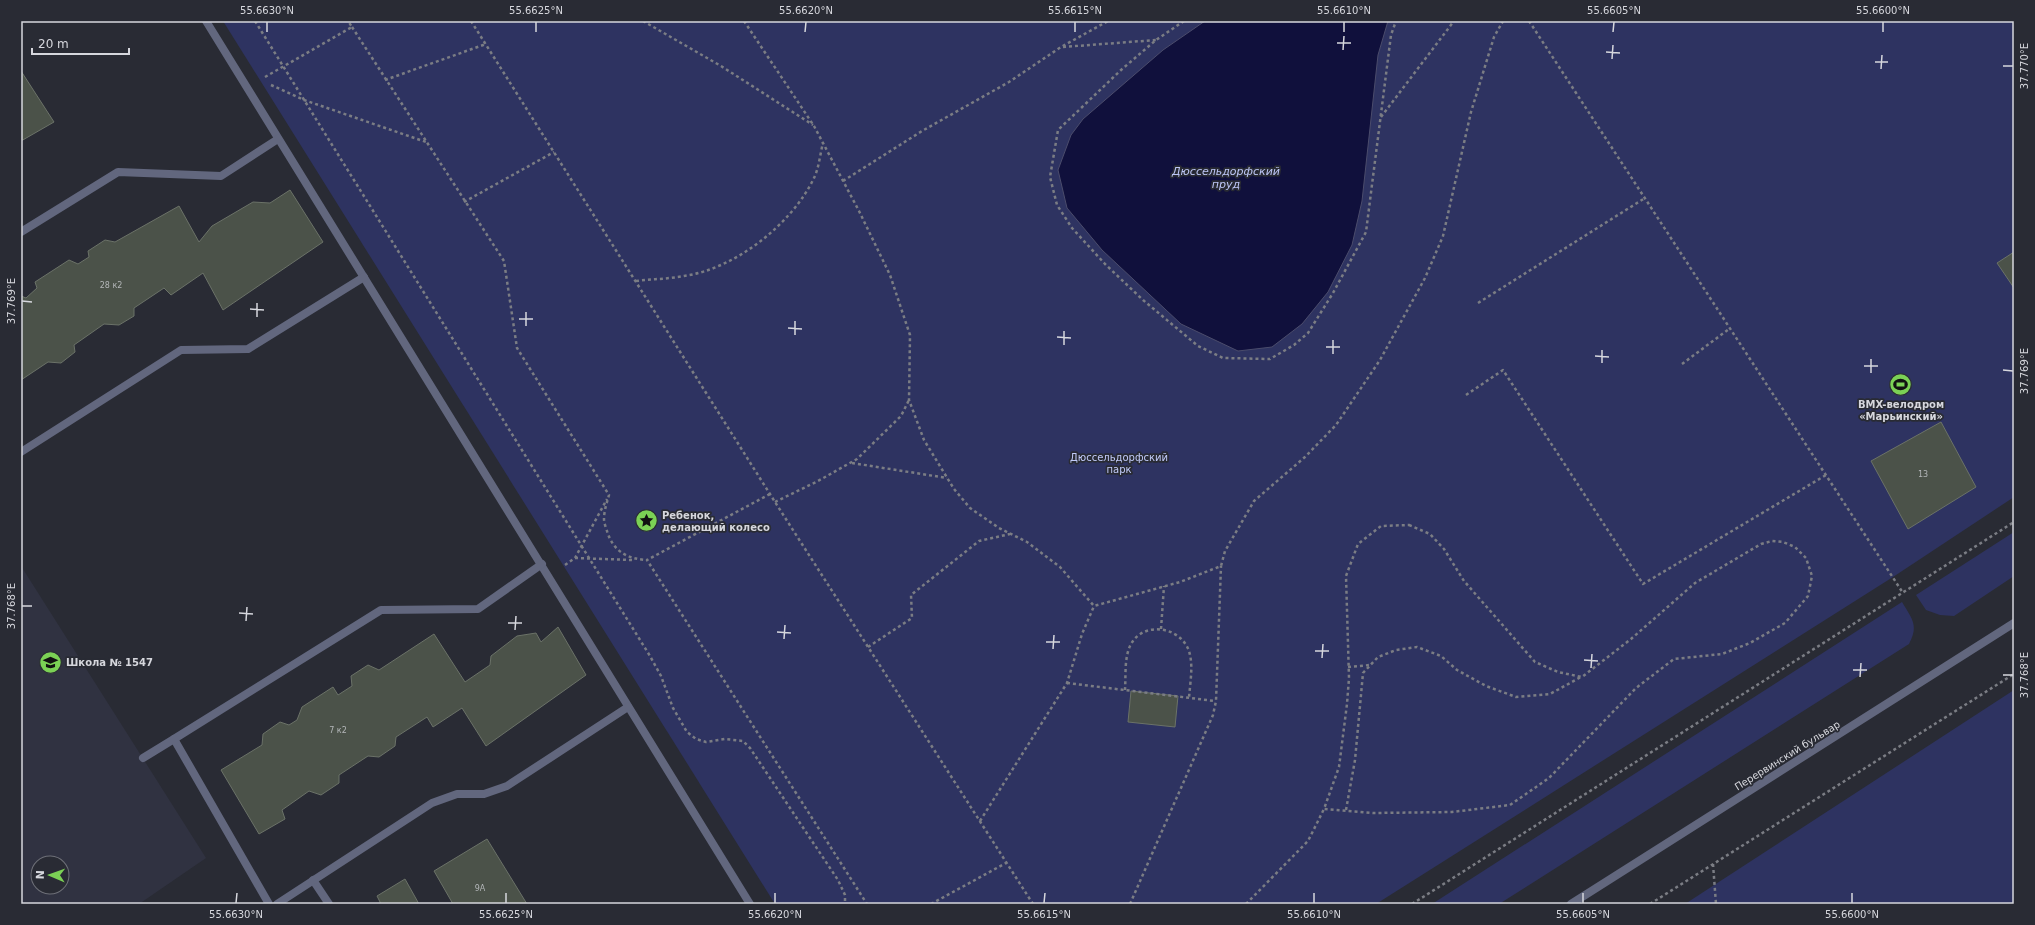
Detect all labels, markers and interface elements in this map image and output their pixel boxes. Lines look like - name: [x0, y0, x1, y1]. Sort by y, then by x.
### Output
- text: 55.6630°N: [240, 5, 294, 16]
- text: 55.6625°N: [509, 5, 563, 16]
- text: 55.6620°N: [779, 5, 833, 16]
- text: 55.6615°N: [1048, 5, 1102, 16]
- text: 55.6610°N: [1317, 5, 1371, 16]
- text: 55.6605°N: [1587, 5, 1641, 16]
- text: 55.6600°N: [1856, 5, 1910, 16]
- scale bar: [32, 30, 129, 56]
- text: 20 m: [38, 37, 69, 51]
- text: 37.770°E: [2019, 43, 2030, 89]
- water label: Дюссельдорфский пруд: [1171, 165, 1280, 191]
- text: 37.769°E: [6, 278, 17, 324]
- house number: 28 к2: [100, 281, 122, 290]
- text: 37.769°E: [2019, 348, 2030, 394]
- sports icon: BMX-велодром «Марьинский»: [1888, 371, 1914, 397]
- place label: BMX-велодром «Марьинский»: [1858, 399, 1944, 422]
- park label: Дюссельдорфский парк: [1070, 452, 1168, 475]
- house number: 13: [1918, 470, 1928, 479]
- place icon: Ребенок, делающий колесо: [633, 508, 659, 534]
- place label: Ребенок, делающий колесо: [662, 510, 770, 533]
- text: 37.768°E: [6, 583, 17, 629]
- school or university icon: Школа № 1547: [38, 649, 64, 675]
- text: 37.768°E: [2019, 652, 2030, 698]
- place label: Школа № 1547: [66, 657, 153, 668]
- street label: Перервинский бульвар: [1733, 718, 1842, 792]
- house number: 7 к2: [329, 726, 347, 735]
- north arrow: [30, 855, 70, 895]
- text: N: [34, 870, 47, 880]
- house number: 9А: [475, 884, 486, 893]
- text: 55.6630°N: [209, 909, 263, 920]
- text: 55.6625°N: [479, 909, 533, 920]
- text: 55.6620°N: [748, 909, 802, 920]
- text: 55.6615°N: [1017, 909, 1071, 920]
- text: 55.6610°N: [1287, 909, 1341, 920]
- text: 55.6605°N: [1556, 909, 1610, 920]
- text: 55.6600°N: [1825, 909, 1879, 920]

